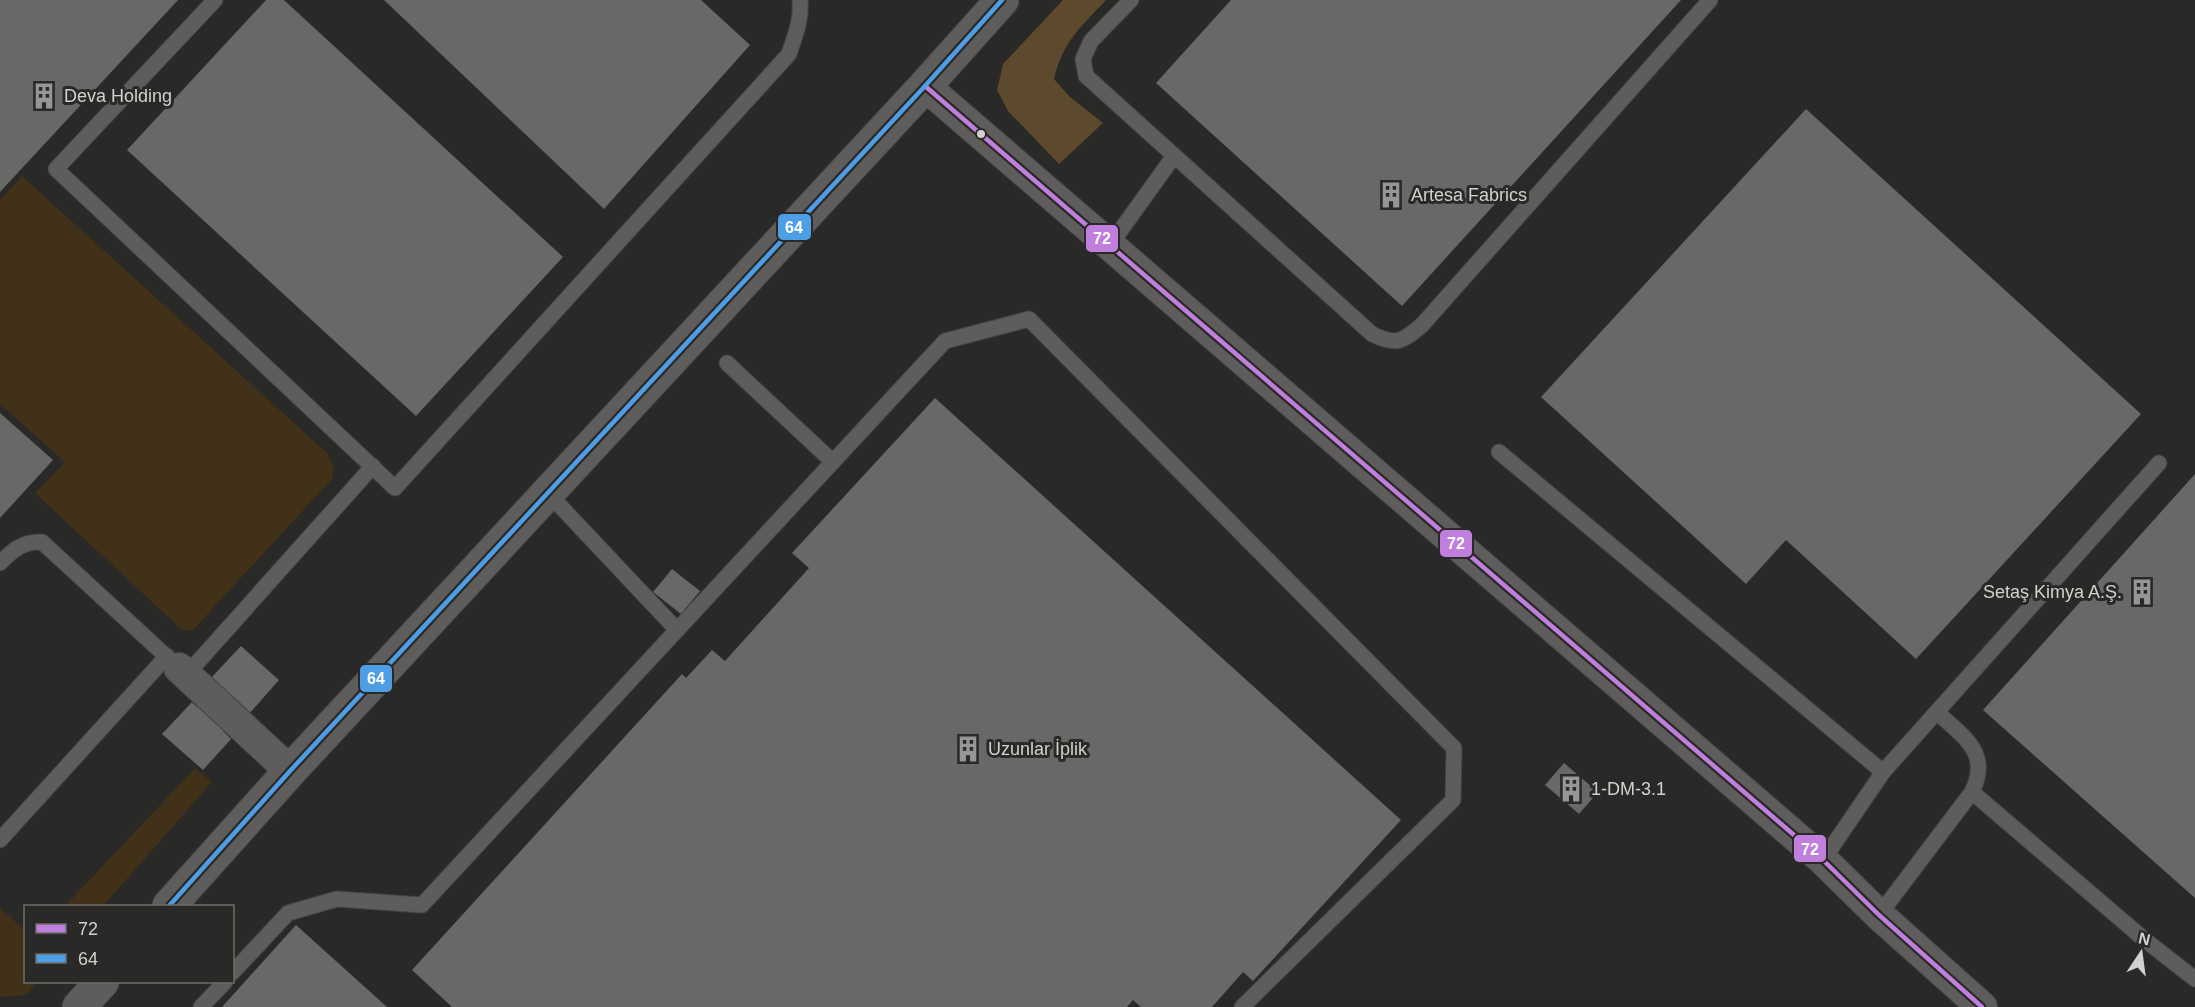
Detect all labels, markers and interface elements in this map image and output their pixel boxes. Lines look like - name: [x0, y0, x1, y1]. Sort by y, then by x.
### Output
- building icon: Deva Holding: [29, 81, 59, 111]
- place label: Deva Holding: [64, 86, 172, 106]
- unlabelled marker: [975, 128, 987, 140]
- building icon: Artesa Fabrics: [1376, 180, 1406, 210]
- place label: Artesa Fabrics: [1411, 185, 1527, 205]
- line badge: 64: [777, 213, 812, 241]
- text: 64: [785, 219, 803, 236]
- line badge: 72: [1085, 224, 1119, 253]
- text: 72: [1093, 230, 1111, 247]
- line badge: 72: [1439, 529, 1473, 558]
- text: 72: [1447, 535, 1465, 552]
- building icon: Setaş Kimya A.Ş.: [2127, 577, 2157, 607]
- place label: Setaş Kimya A.Ş.: [1983, 582, 2122, 602]
- line badge: 64: [359, 664, 393, 693]
- text: 64: [367, 670, 385, 687]
- building icon: Uzunlar İplik: [953, 734, 983, 764]
- place label: Uzunlar İplik: [988, 739, 1088, 759]
- building icon: 1-DM-3.1: [1556, 774, 1586, 804]
- place label: 1-DM-3.1: [1591, 779, 1666, 799]
- line badge: 72: [1793, 834, 1827, 863]
- text: 72: [1801, 841, 1819, 858]
- legend: [24, 905, 234, 983]
- text: 72: [78, 919, 98, 939]
- north arrow: [2111, 923, 2171, 983]
- text: N: [2137, 929, 2152, 948]
- text: 64: [78, 949, 98, 969]

